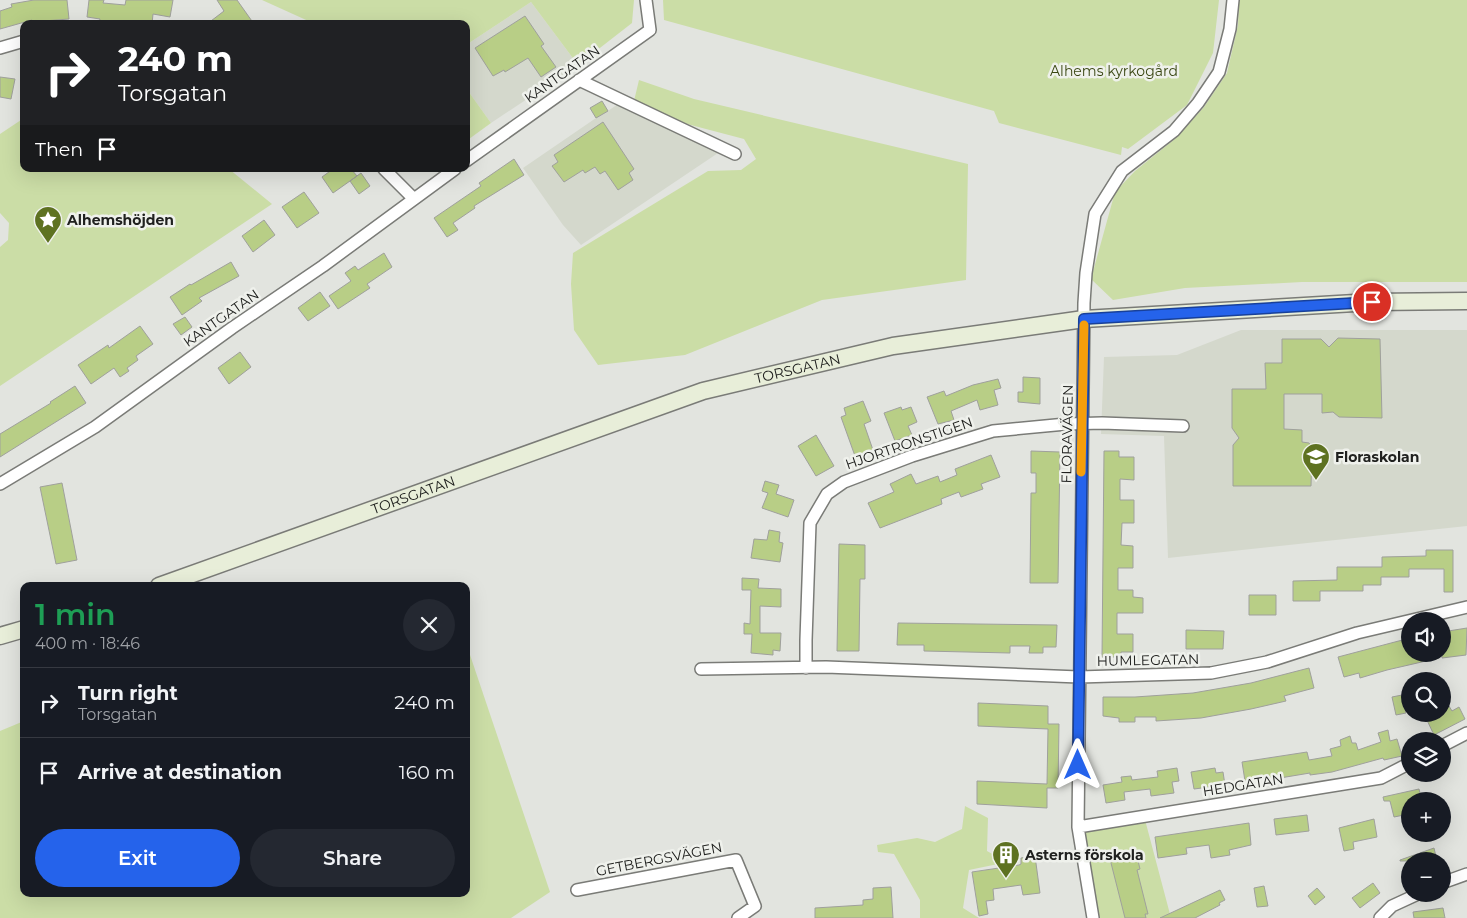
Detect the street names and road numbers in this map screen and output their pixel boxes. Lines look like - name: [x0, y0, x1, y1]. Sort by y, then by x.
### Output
- street label: KANTGATAN: [521, 41, 603, 107]
- street label: KANTGATAN: [180, 285, 262, 351]
- street label: TORSGATAN: [753, 350, 842, 387]
- street label: FLORAVÄGEN: [1057, 384, 1077, 484]
- street label: HJORTRONSTIGEN: [843, 413, 975, 473]
- street label: TORSGATAN: [369, 472, 458, 518]
- street label: HUMLEGATAN: [1096, 650, 1200, 670]
- street label: HEDGATAN: [1201, 770, 1285, 800]
- street label: GETBERGSVÄGEN: [594, 838, 724, 880]

